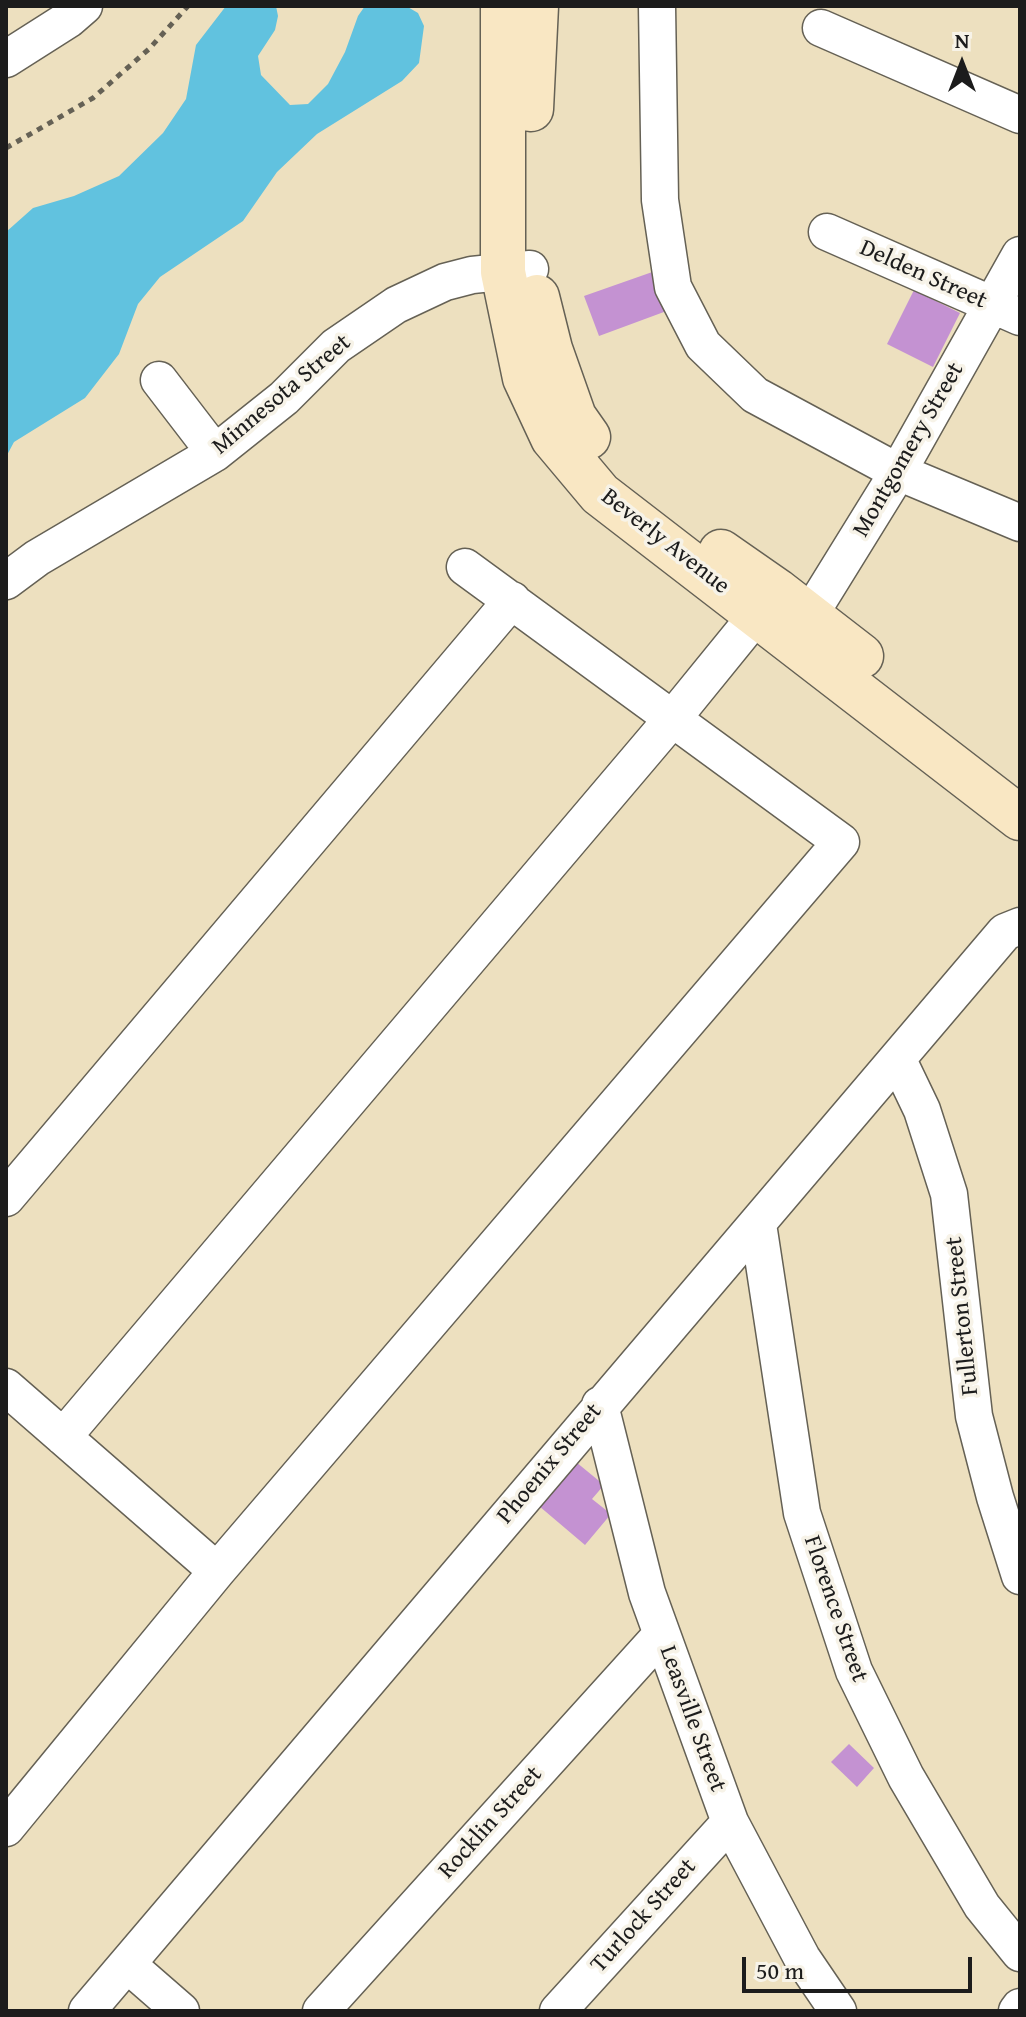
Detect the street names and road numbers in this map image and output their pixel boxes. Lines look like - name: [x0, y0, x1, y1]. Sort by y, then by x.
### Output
- street label: Delden Street: [855, 234, 991, 316]
- street label: Minnesota Street: [207, 329, 357, 461]
- street label: Montgomery Street: [847, 358, 971, 542]
- street label: Beverly Avenue: [595, 483, 735, 601]
- street label: Fullerton Street: [940, 1235, 986, 1397]
- street label: Phoenix Street: [491, 1398, 609, 1530]
- street label: Florence Street: [797, 1532, 873, 1686]
- street label: Leasville Street: [652, 1642, 732, 1796]
- street label: Rocklin Street: [433, 1761, 549, 1885]
- street label: Turlock Street: [585, 1853, 703, 1979]

